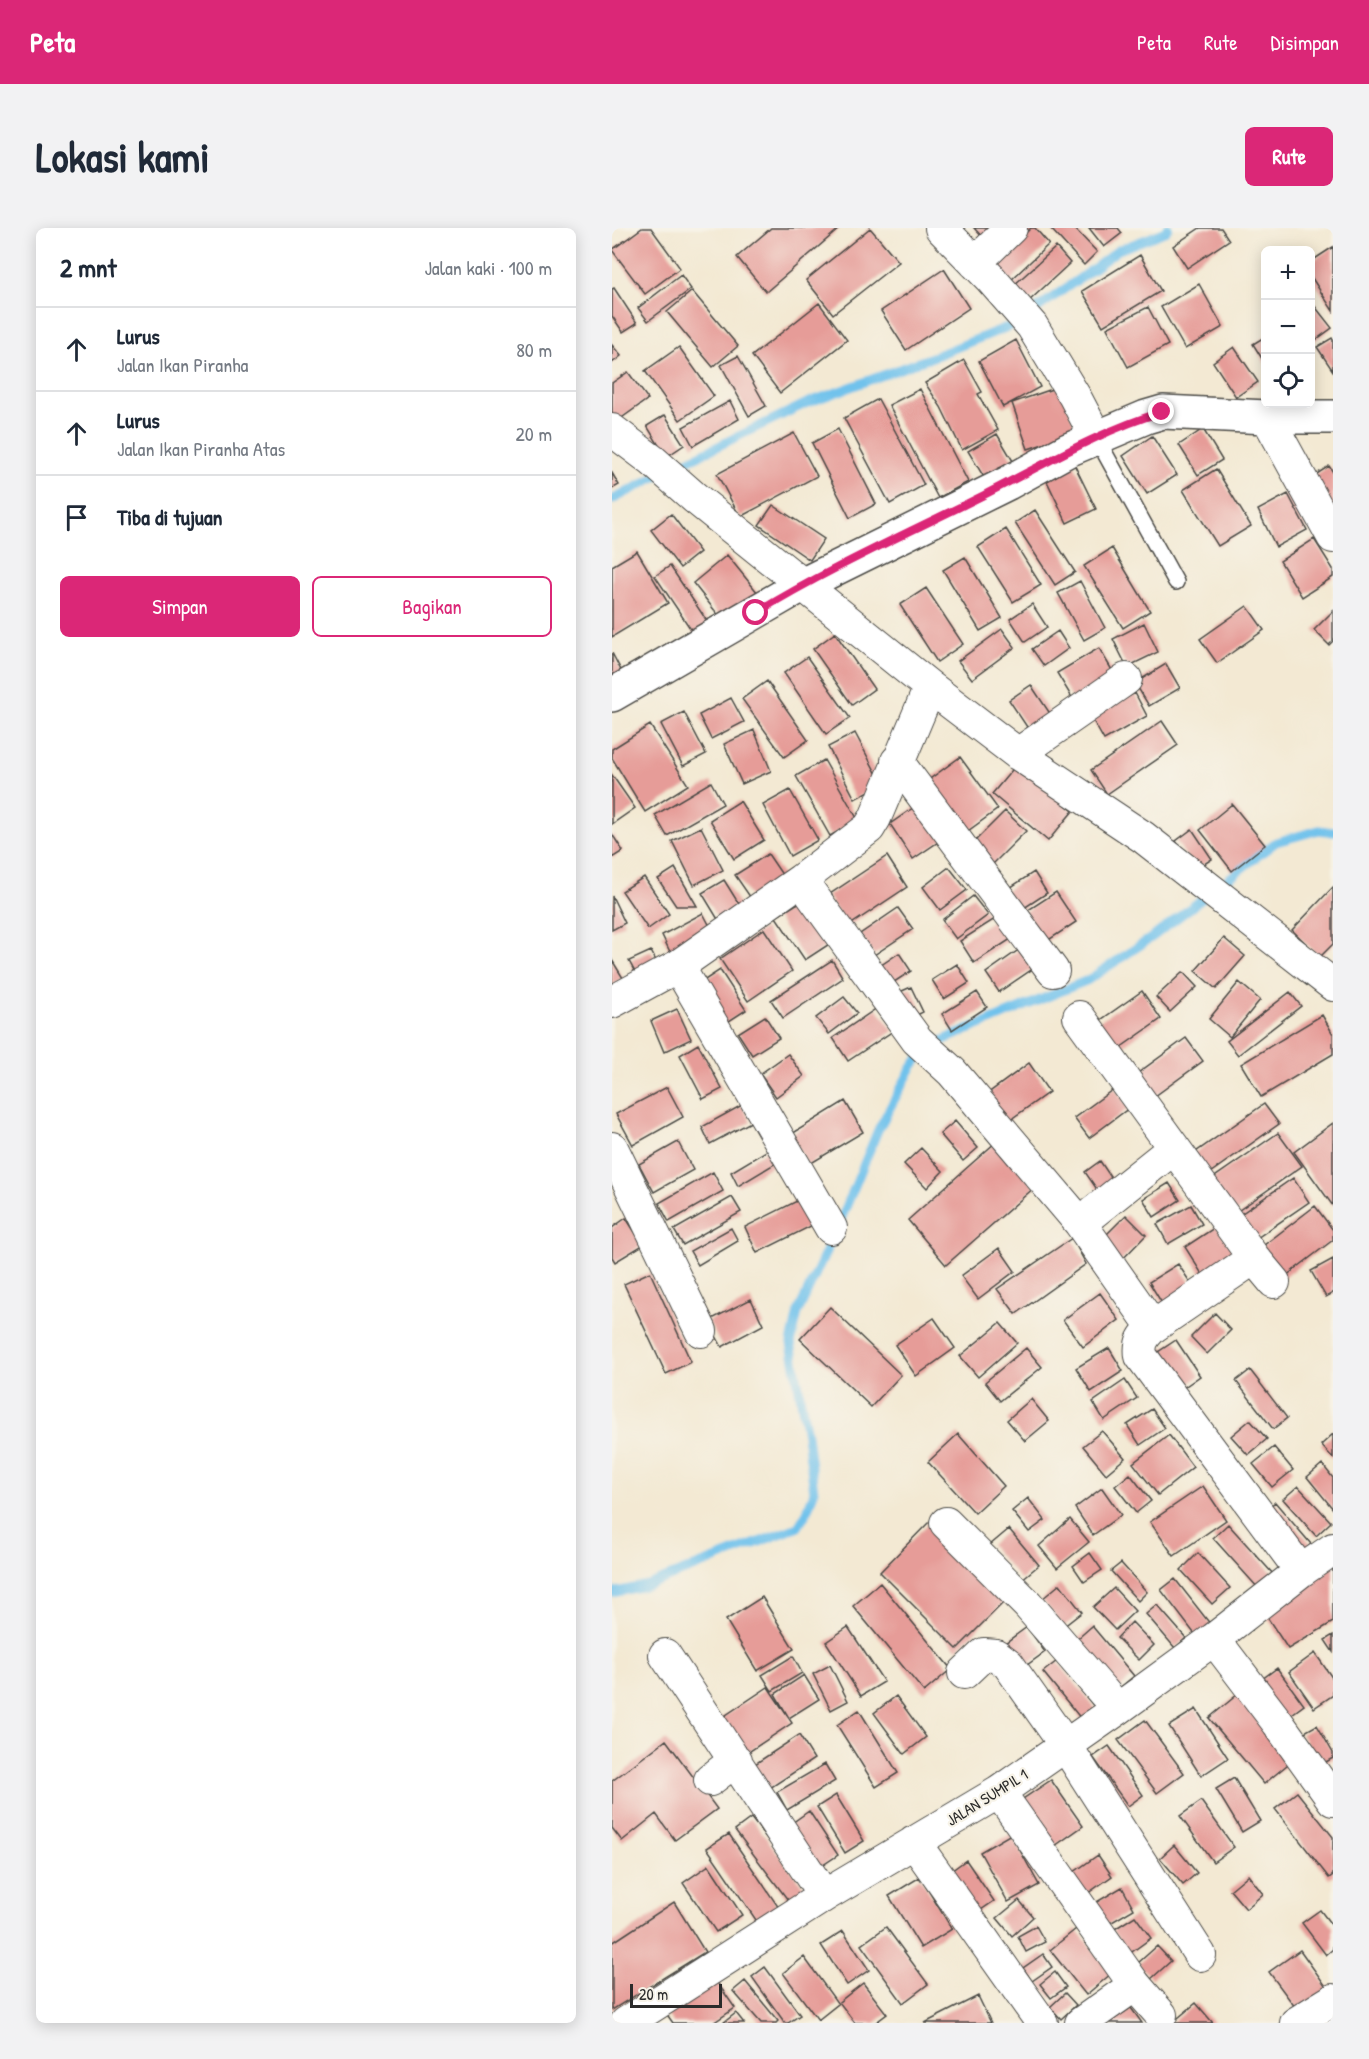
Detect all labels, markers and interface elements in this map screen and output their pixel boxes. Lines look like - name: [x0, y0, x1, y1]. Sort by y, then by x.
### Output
- text: Peta: [30, 23, 75, 61]
- text: Peta: [1137, 28, 1171, 57]
- text: Rute: [1204, 28, 1238, 57]
- text: Disimpan: [1271, 28, 1339, 57]
- button: Rute: [1245, 127, 1333, 186]
- text: Lokasi kami: [36, 128, 210, 185]
- map controls: [1261, 246, 1315, 408]
- button: +: [1261, 246, 1315, 300]
- text: 2 mnt: [60, 250, 117, 285]
- text: Jalan kaki · 100 m: [424, 254, 552, 281]
- button: −: [1261, 300, 1315, 354]
- text: Lurus: [117, 321, 160, 351]
- icon: ahead: [60, 333, 93, 366]
- text: 80 m: [516, 336, 552, 363]
- text: Jalan Ikan Piranha: [117, 351, 248, 378]
- button: locate: [1261, 354, 1315, 408]
- route end: [1148, 398, 1174, 424]
- text: Lurus: [117, 405, 160, 435]
- icon: ahead: [60, 417, 93, 450]
- text: 20 m: [515, 420, 552, 447]
- text: Jalan Ikan Piranha Atas: [117, 435, 285, 462]
- icon: arrive: [60, 501, 93, 534]
- text: Tiba di tujuan: [117, 502, 222, 532]
- button: Simpan: [60, 576, 300, 637]
- button: Bagikan: [312, 576, 552, 637]
- route start: [742, 599, 768, 625]
- street label: JALAN SUMPIL 1: [942, 1763, 1032, 1831]
- scale bar: [630, 1981, 722, 2008]
- text: 20 m: [639, 1983, 668, 2005]

